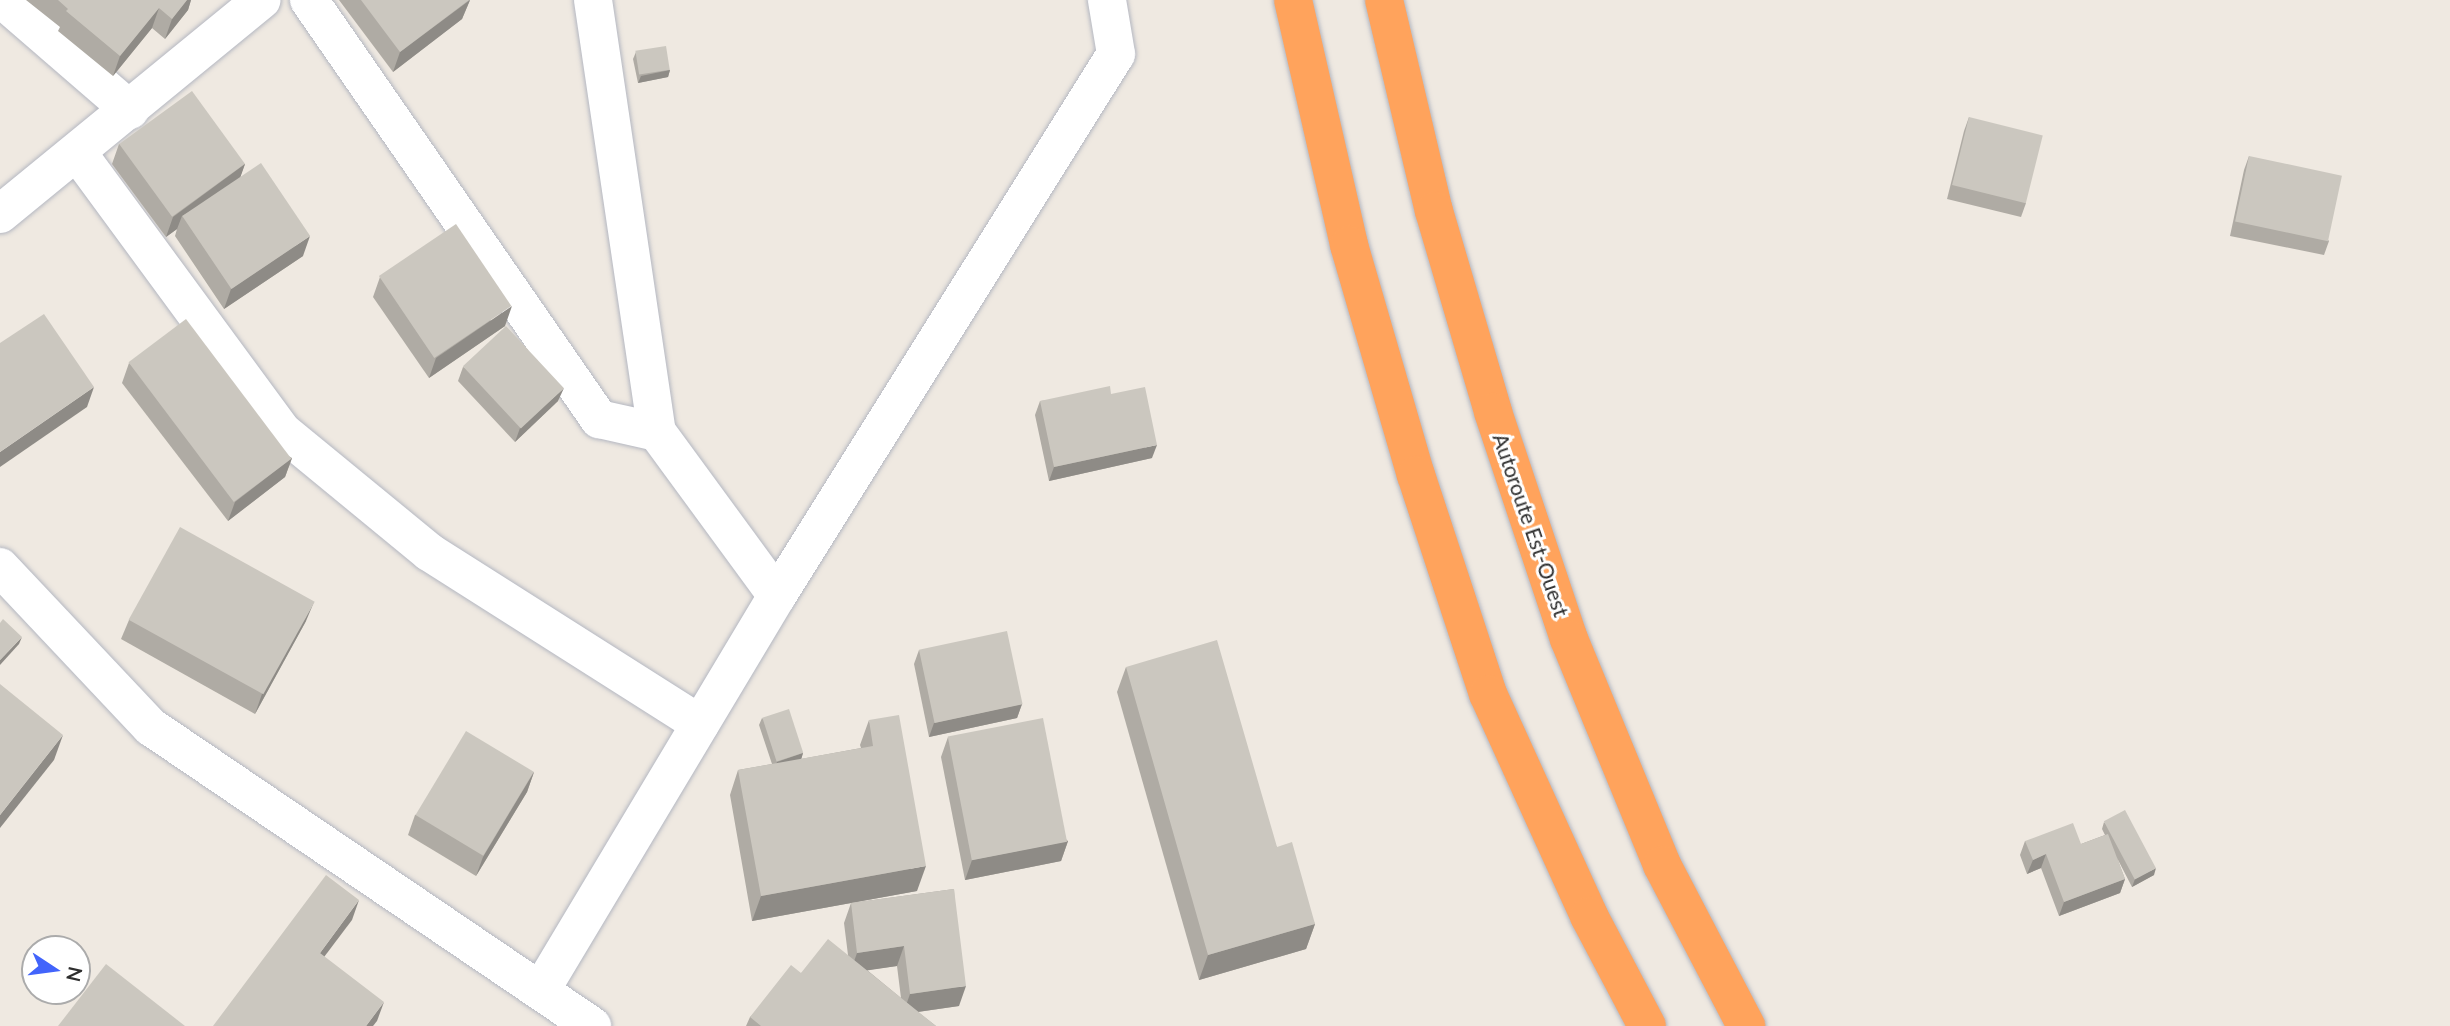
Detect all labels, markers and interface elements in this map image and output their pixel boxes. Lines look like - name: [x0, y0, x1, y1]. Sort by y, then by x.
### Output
- street label: Autoroute Est-Ouest: [1488, 430, 1574, 620]
- north arrow: [21, 935, 91, 1005]
- text: N: [62, 965, 88, 984]

